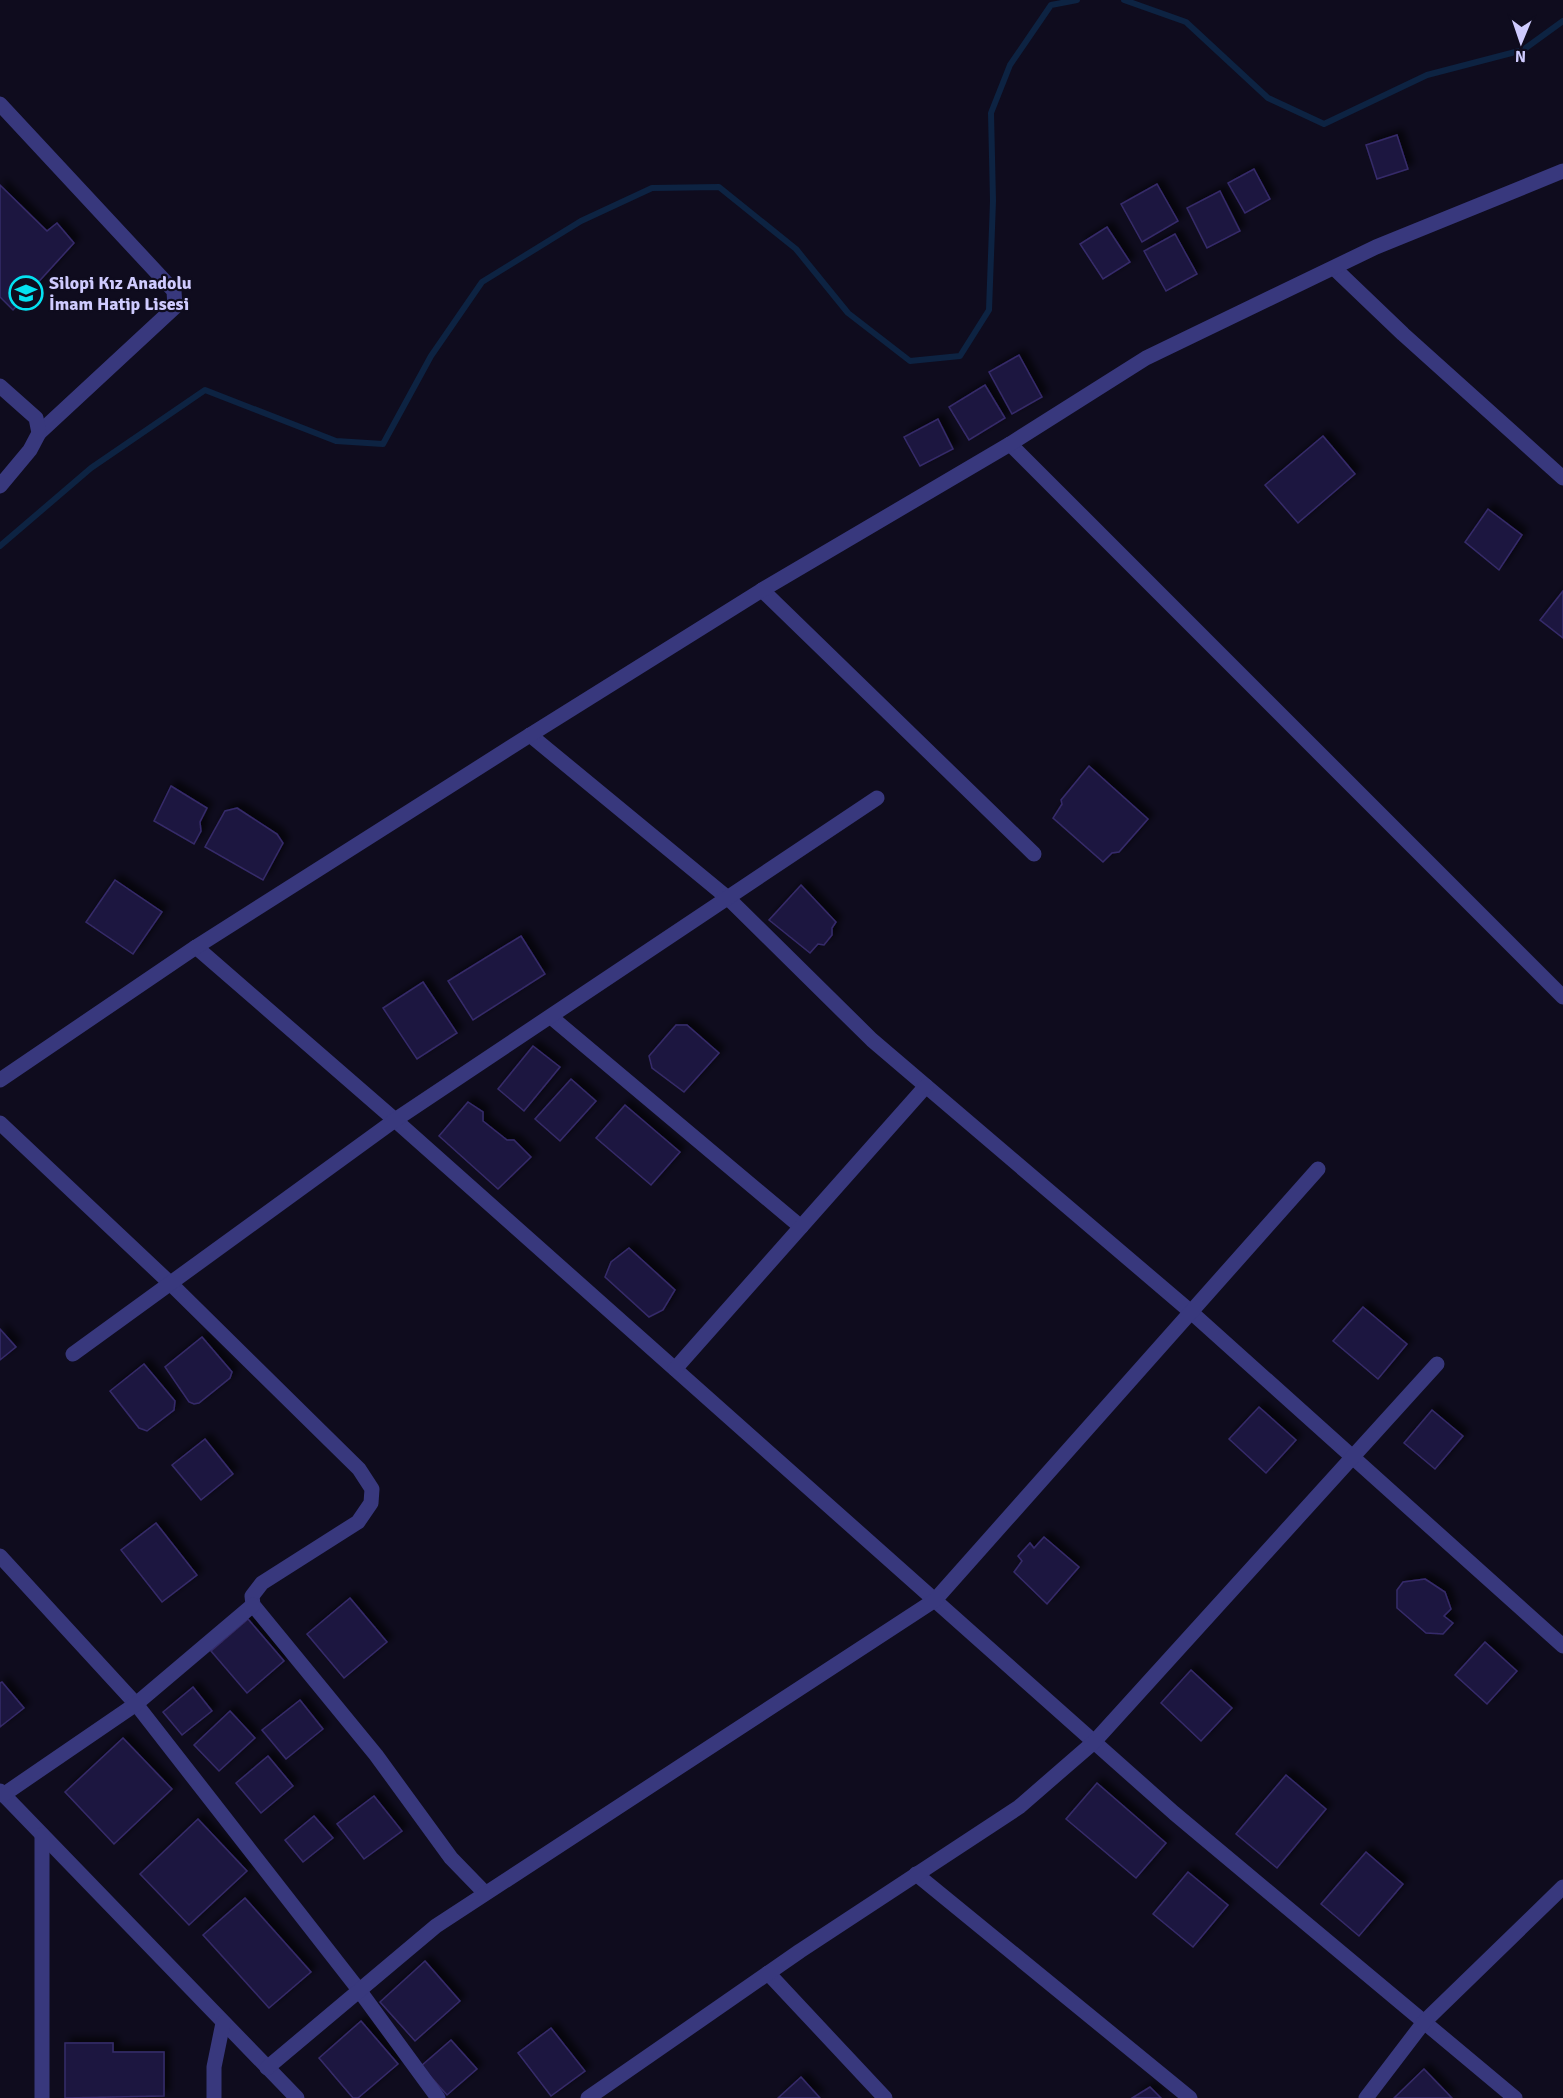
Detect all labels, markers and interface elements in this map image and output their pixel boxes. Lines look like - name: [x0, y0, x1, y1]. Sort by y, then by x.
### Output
- north arrow: [1491, 12, 1551, 72]
- text: N: [1515, 46, 1526, 66]
- place label: Silopi Kız Anadolu İmam Hatip Lisesi: [49, 272, 192, 315]
- school or university icon: Silopi Kız Anadolu İmam Hatip Lisesi: [8, 275, 44, 311]

